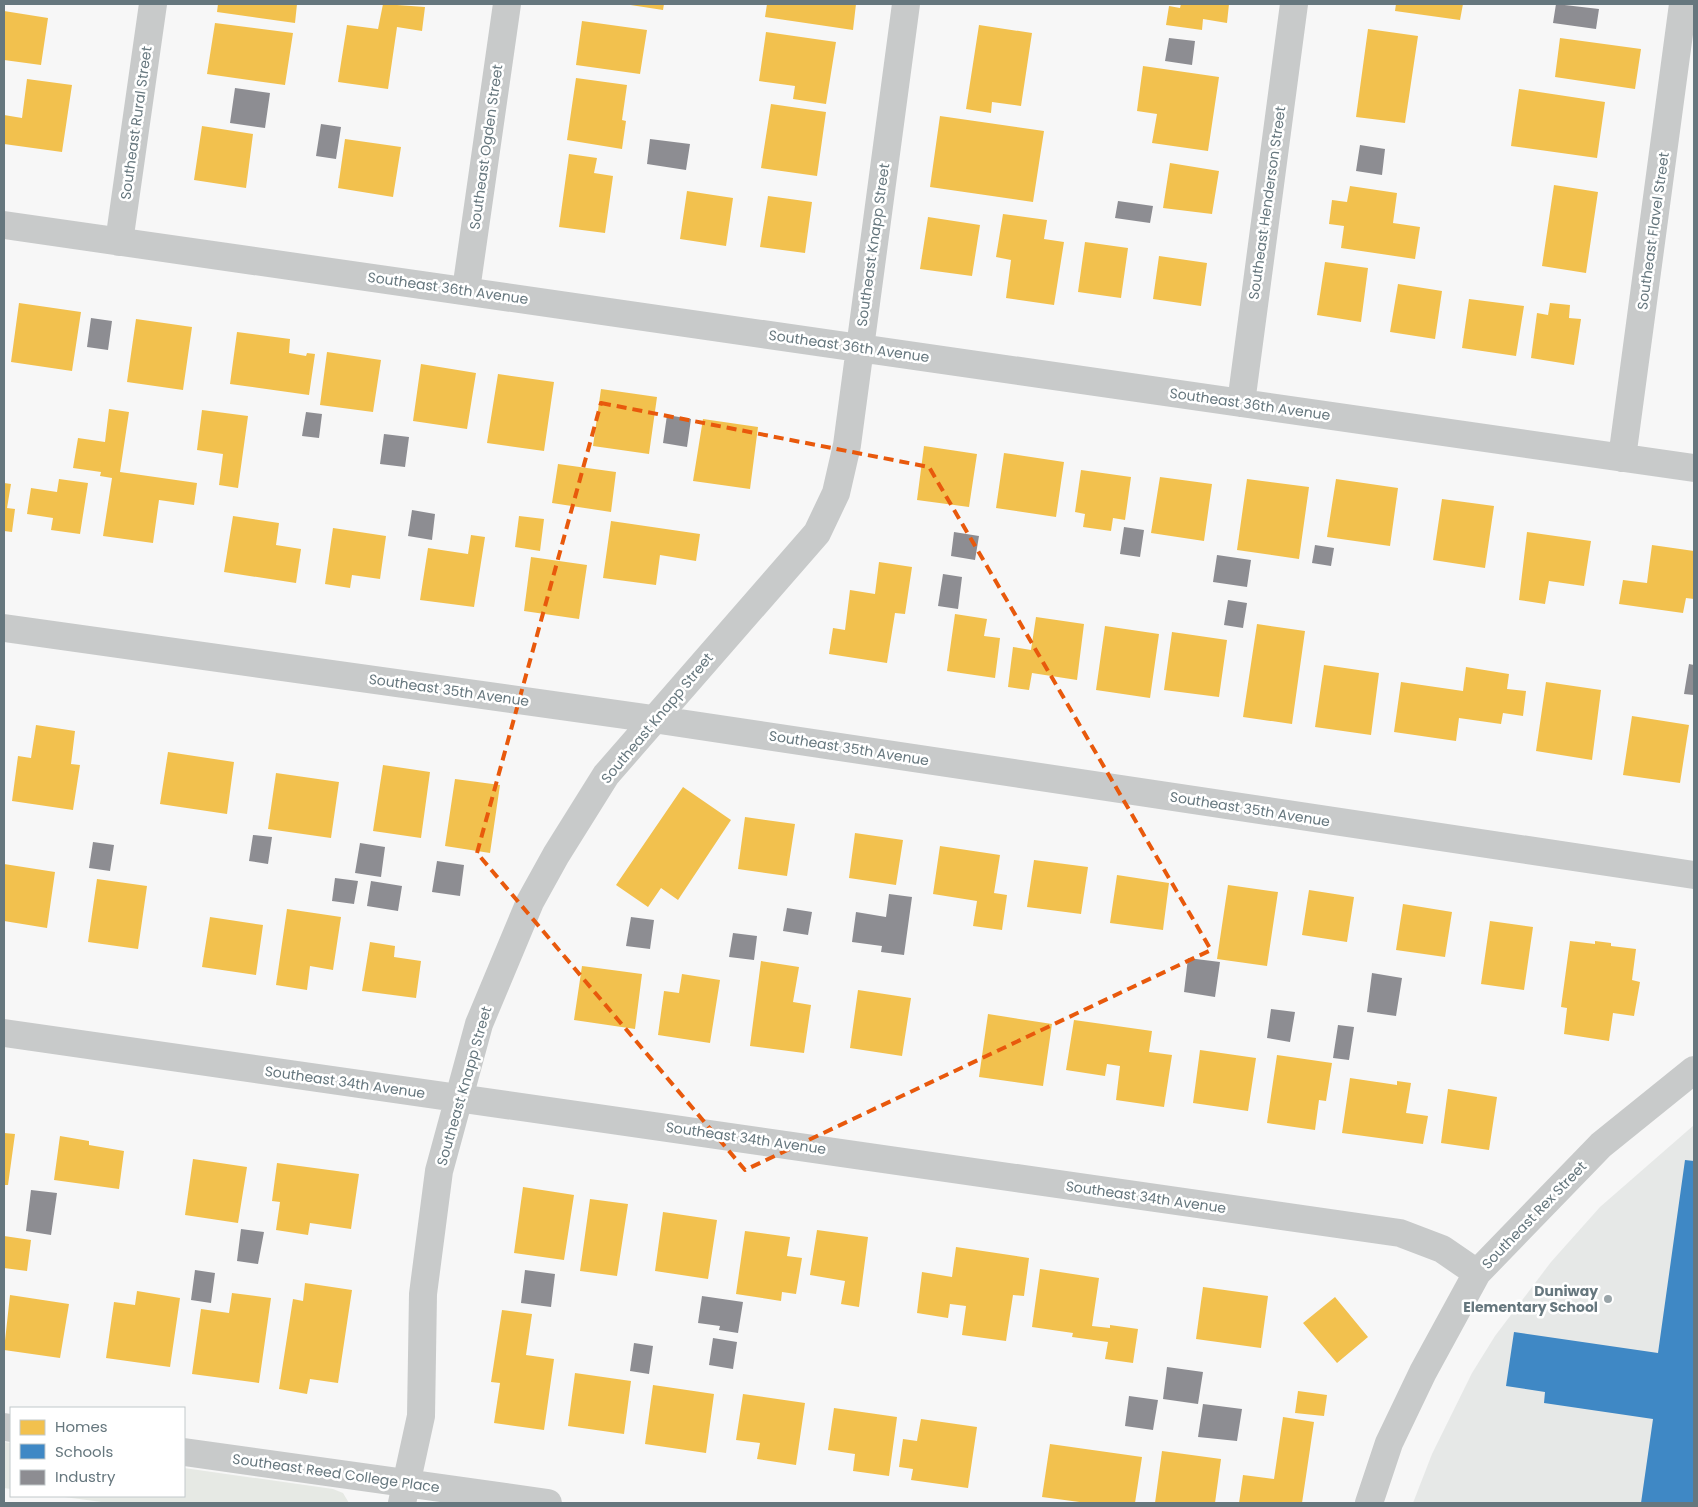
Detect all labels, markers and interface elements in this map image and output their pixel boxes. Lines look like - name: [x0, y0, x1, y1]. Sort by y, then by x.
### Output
- street label: Southeast Rural Street: [115, 45, 157, 201]
- street label: Southeast Ogden Street: [464, 63, 508, 231]
- street label: Southeast Henderson Street: [1244, 105, 1290, 301]
- street label: Southeast Flavel Street: [1632, 151, 1674, 311]
- street label: Southeast Knapp Street: [852, 162, 894, 328]
- street label: Southeast 36th Avenue: [366, 267, 530, 309]
- street label: Southeast 36th Avenue: [767, 325, 931, 367]
- street label: Southeast 36th Avenue: [1168, 383, 1332, 425]
- street label: Southeast Knapp Street: [596, 648, 718, 788]
- street label: Southeast 35th Avenue: [367, 669, 531, 711]
- street label: Southeast 35th Avenue: [767, 725, 931, 771]
- street label: Southeast 35th Avenue: [1168, 786, 1332, 832]
- street label: Southeast Knapp Street: [432, 1004, 496, 1168]
- street label: Southeast 34th Avenue: [263, 1061, 427, 1103]
- street label: Southeast 34th Avenue: [664, 1117, 828, 1159]
- street label: Southeast Rex Street: [1477, 1157, 1591, 1273]
- street label: Southeast 34th Avenue: [1064, 1176, 1228, 1218]
- place label: Duniway Elementary School: [1463, 1281, 1598, 1317]
- marker: Duniway Elementary School: [1602, 1293, 1614, 1305]
- legend: [10, 1407, 185, 1497]
- text: Homes: [55, 1416, 108, 1437]
- text: Schools: [55, 1441, 113, 1462]
- street label: Southeast Reed College Place: [231, 1449, 441, 1497]
- text: Industry: [55, 1466, 116, 1487]

